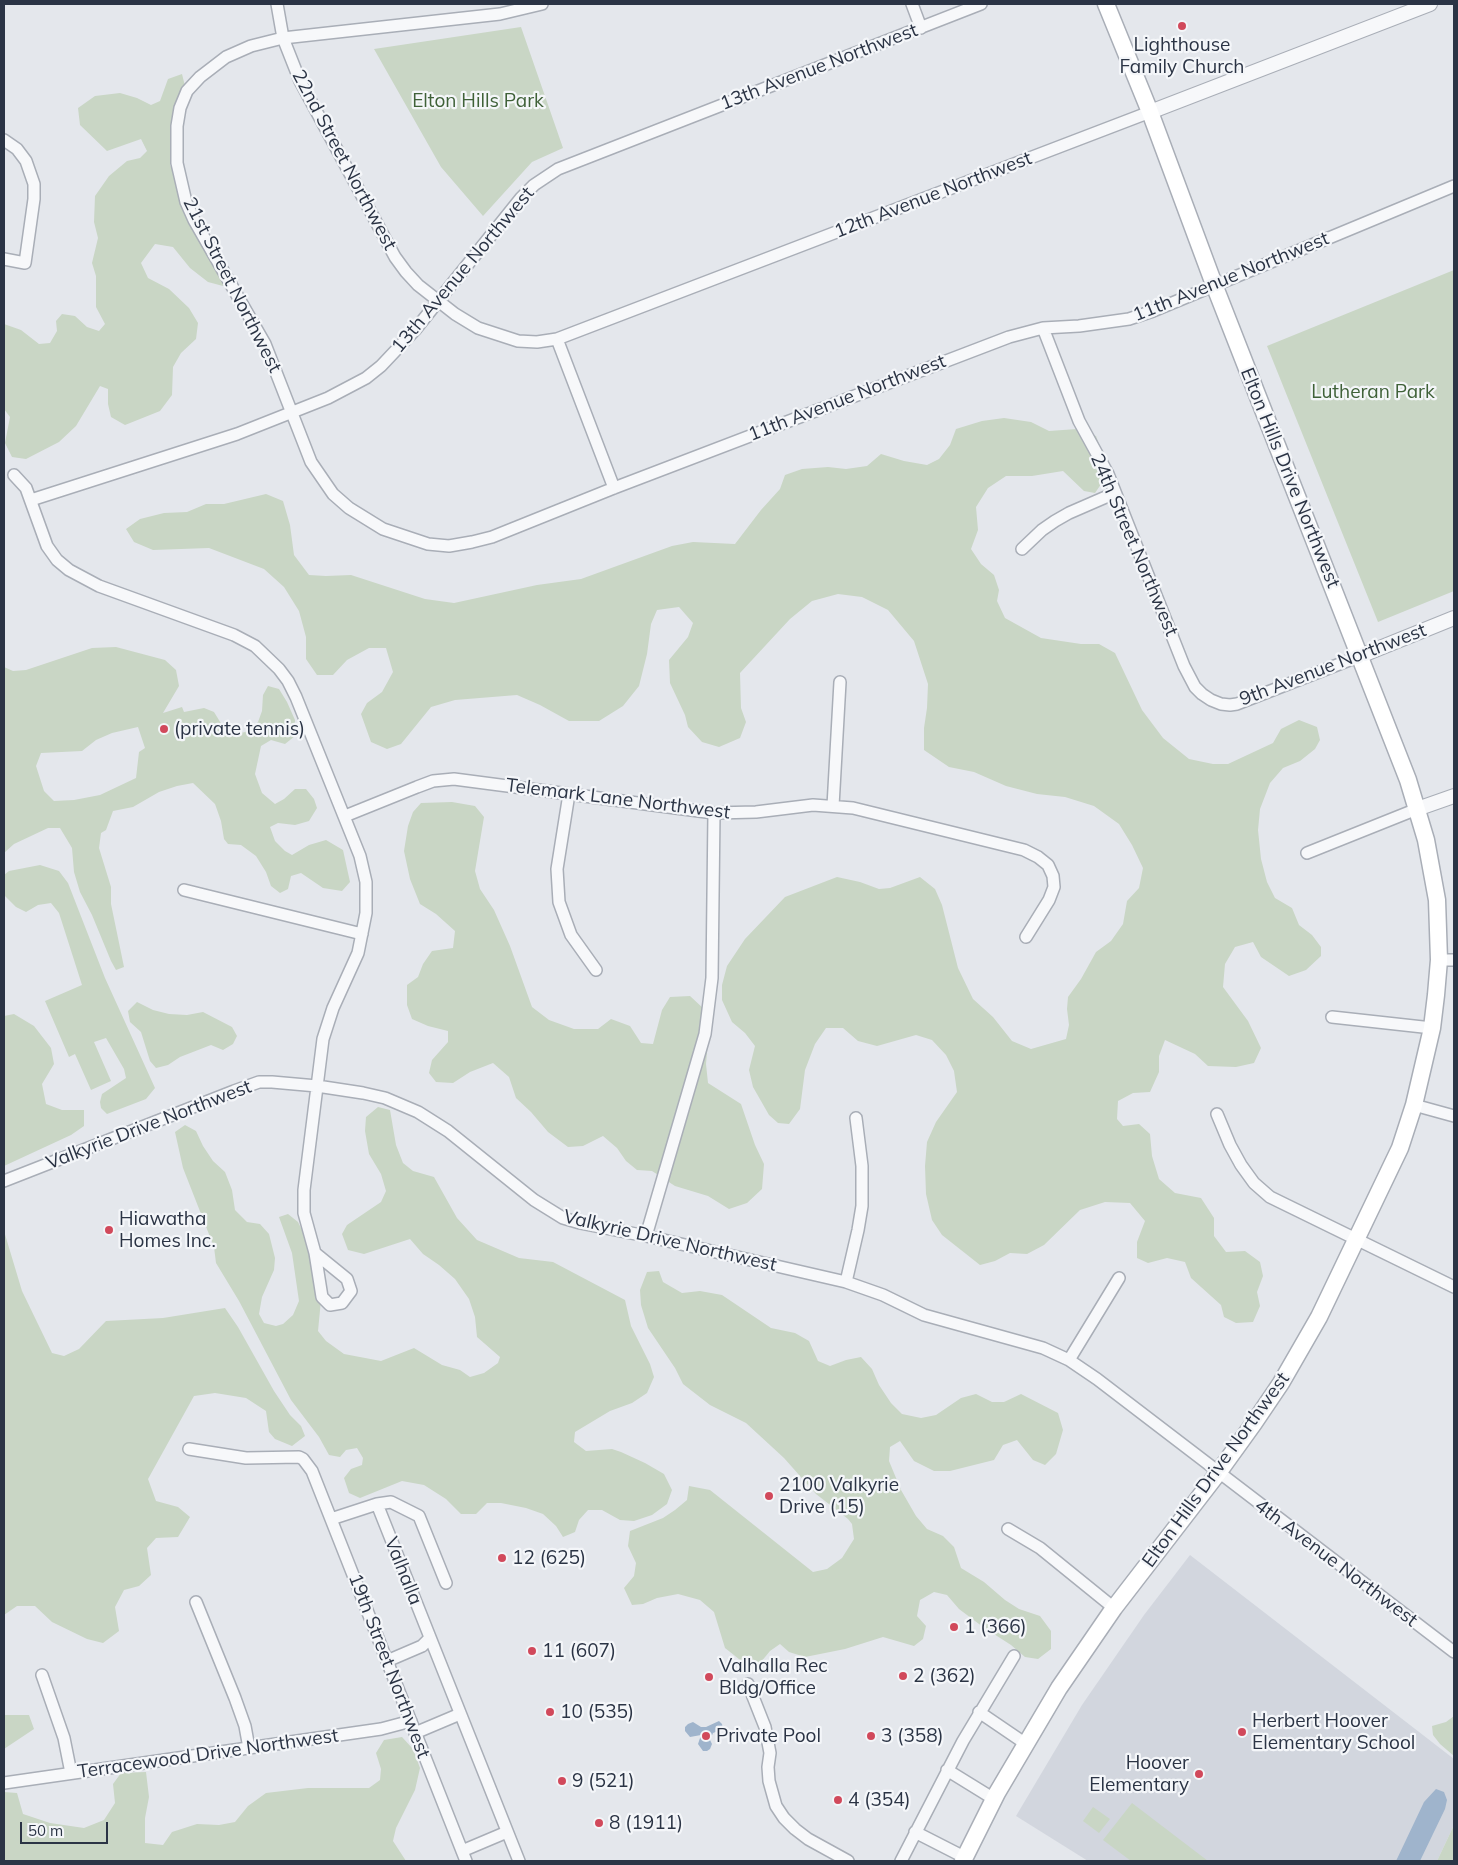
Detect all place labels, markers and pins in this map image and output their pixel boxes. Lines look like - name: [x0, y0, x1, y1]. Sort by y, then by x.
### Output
- marker: Lighthouse Family Church: [1176, 20, 1188, 32]
- place label: Lighthouse Family Church: [1120, 34, 1244, 78]
- place label: (private tennis): [174, 718, 305, 740]
- marker: (private tennis): [158, 723, 170, 735]
- place label: Hiawatha Homes Inc.: [119, 1208, 216, 1252]
- marker: Hiawatha Homes Inc.: [103, 1224, 115, 1236]
- place label: 2100 Valkyrie Drive (15): [779, 1474, 899, 1518]
- marker: 2100 Valkyrie Drive (15): [763, 1490, 775, 1502]
- place label: 12 (625): [512, 1547, 586, 1569]
- marker: 12 (625): [496, 1552, 508, 1564]
- place label: 1 (366): [964, 1616, 1027, 1638]
- marker: 1 (366): [948, 1621, 960, 1633]
- place label: 11 (607): [542, 1640, 616, 1662]
- marker: 11 (607): [526, 1645, 538, 1657]
- place label: Valhalla Rec Bldg/Office: [719, 1655, 828, 1699]
- place label: 2 (362): [913, 1665, 976, 1687]
- marker: 2 (362): [897, 1670, 909, 1682]
- marker: Valhalla Rec Bldg/Office: [703, 1671, 715, 1683]
- place label: 10 (535): [560, 1701, 634, 1723]
- marker: 10 (535): [544, 1706, 556, 1718]
- place label: Herbert Hoover Elementary School: [1252, 1710, 1415, 1754]
- place label: Private Pool: [716, 1725, 821, 1747]
- place label: 3 (358): [881, 1725, 944, 1747]
- marker: Herbert Hoover Elementary School: [1236, 1726, 1248, 1738]
- marker: Private Pool: [700, 1730, 712, 1742]
- marker: 3 (358): [865, 1730, 877, 1742]
- place label: Hoover Elementary: [1089, 1752, 1189, 1796]
- marker: Hoover Elementary: [1193, 1768, 1205, 1780]
- place label: 9 (521): [572, 1770, 635, 1792]
- marker: 9 (521): [556, 1775, 568, 1787]
- place label: 4 (354): [848, 1789, 911, 1811]
- marker: 4 (354): [832, 1794, 844, 1806]
- place label: 8 (1911): [609, 1812, 683, 1834]
- marker: 8 (1911): [593, 1817, 605, 1829]

